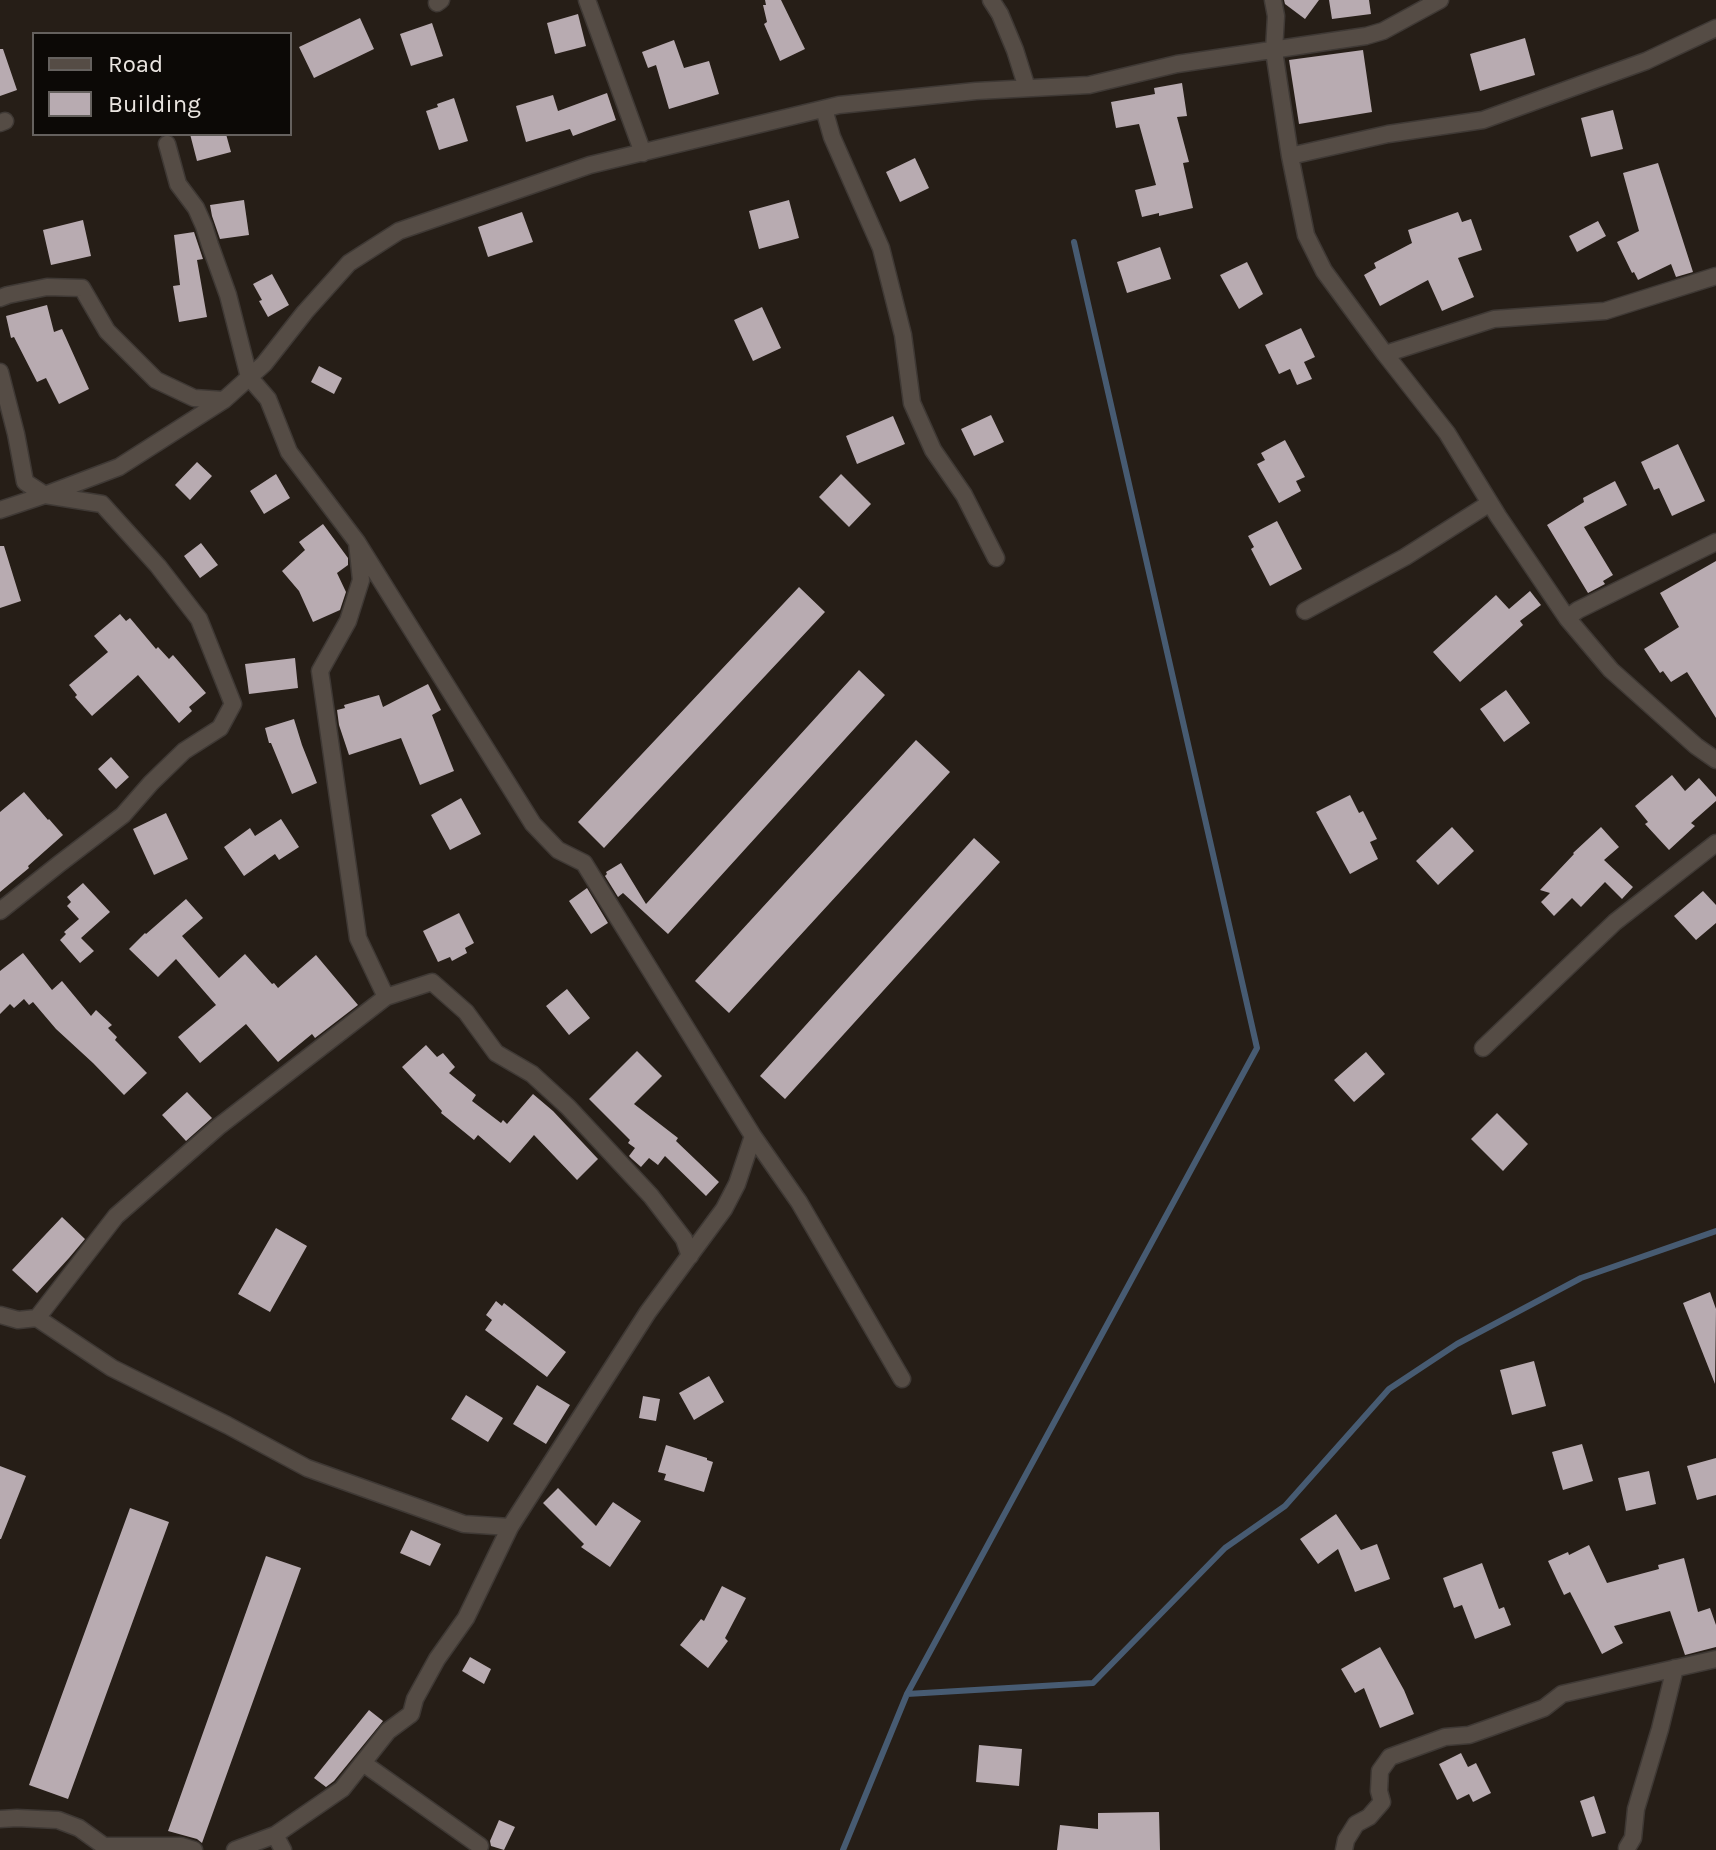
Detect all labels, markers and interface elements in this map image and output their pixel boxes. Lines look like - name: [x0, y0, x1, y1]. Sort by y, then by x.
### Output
- legend: [32, 32, 292, 136]
- text: Road: [108, 50, 163, 78]
- text: Building: [108, 90, 201, 118]

